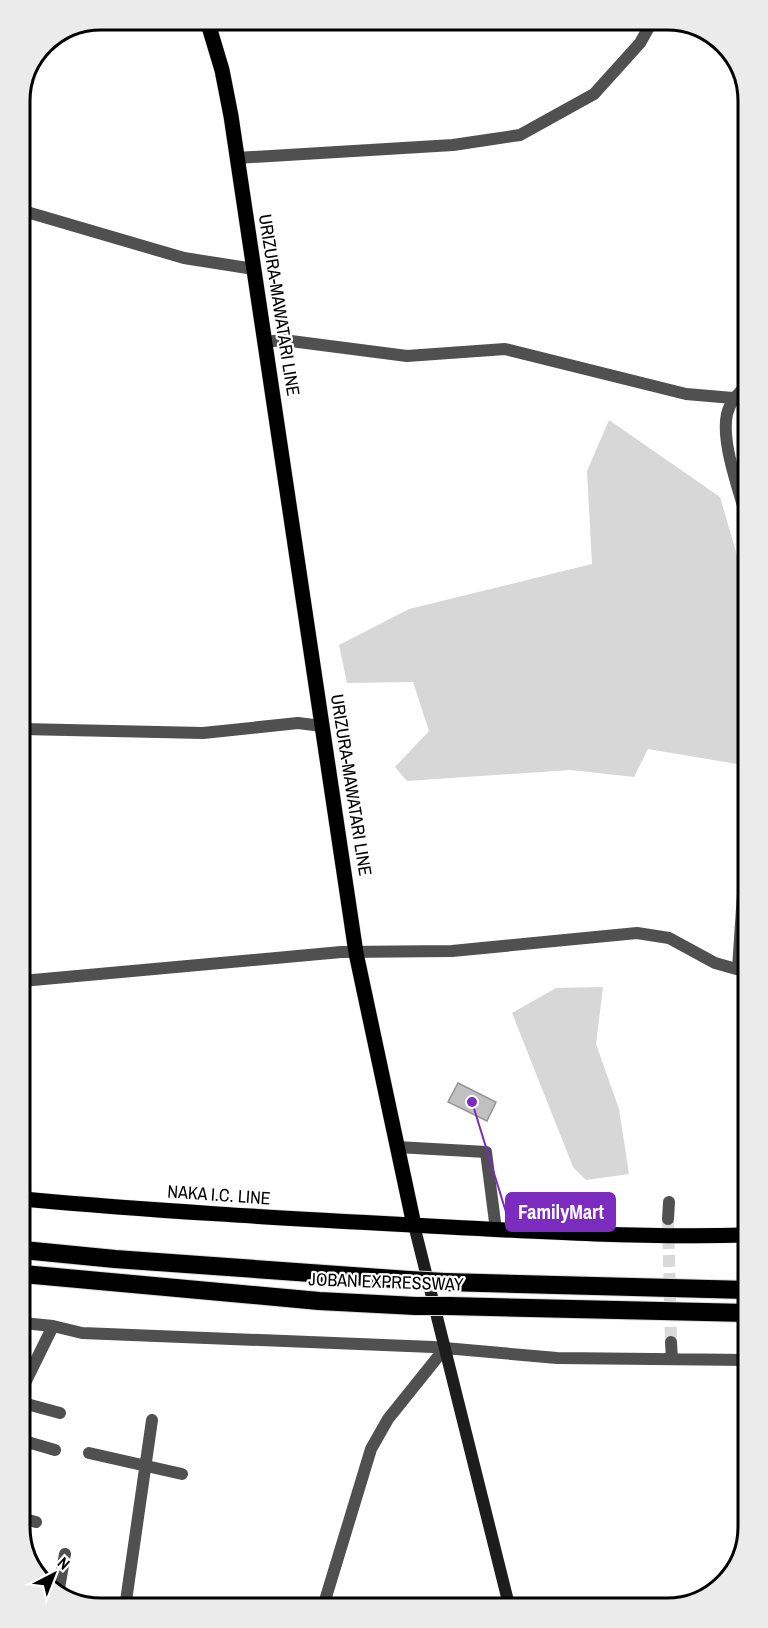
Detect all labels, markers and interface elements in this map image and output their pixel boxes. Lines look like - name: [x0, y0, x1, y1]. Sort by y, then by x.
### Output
- street label: URIZURA-MAWATARI LINE: [253, 212, 306, 398]
- street label: URIZURA-MAWATARI LINE: [325, 692, 378, 878]
- street label: NAKA I.C. LINE: [167, 1178, 271, 1211]
- callout: FamilyMart: [506, 1193, 615, 1231]
- text: FamilyMart: [518, 1198, 604, 1225]
- street label: JOBAN EXPRESSWAY: [308, 1266, 464, 1297]
- north arrow: [24, 1544, 84, 1604]
- text: N: [53, 1552, 75, 1574]

